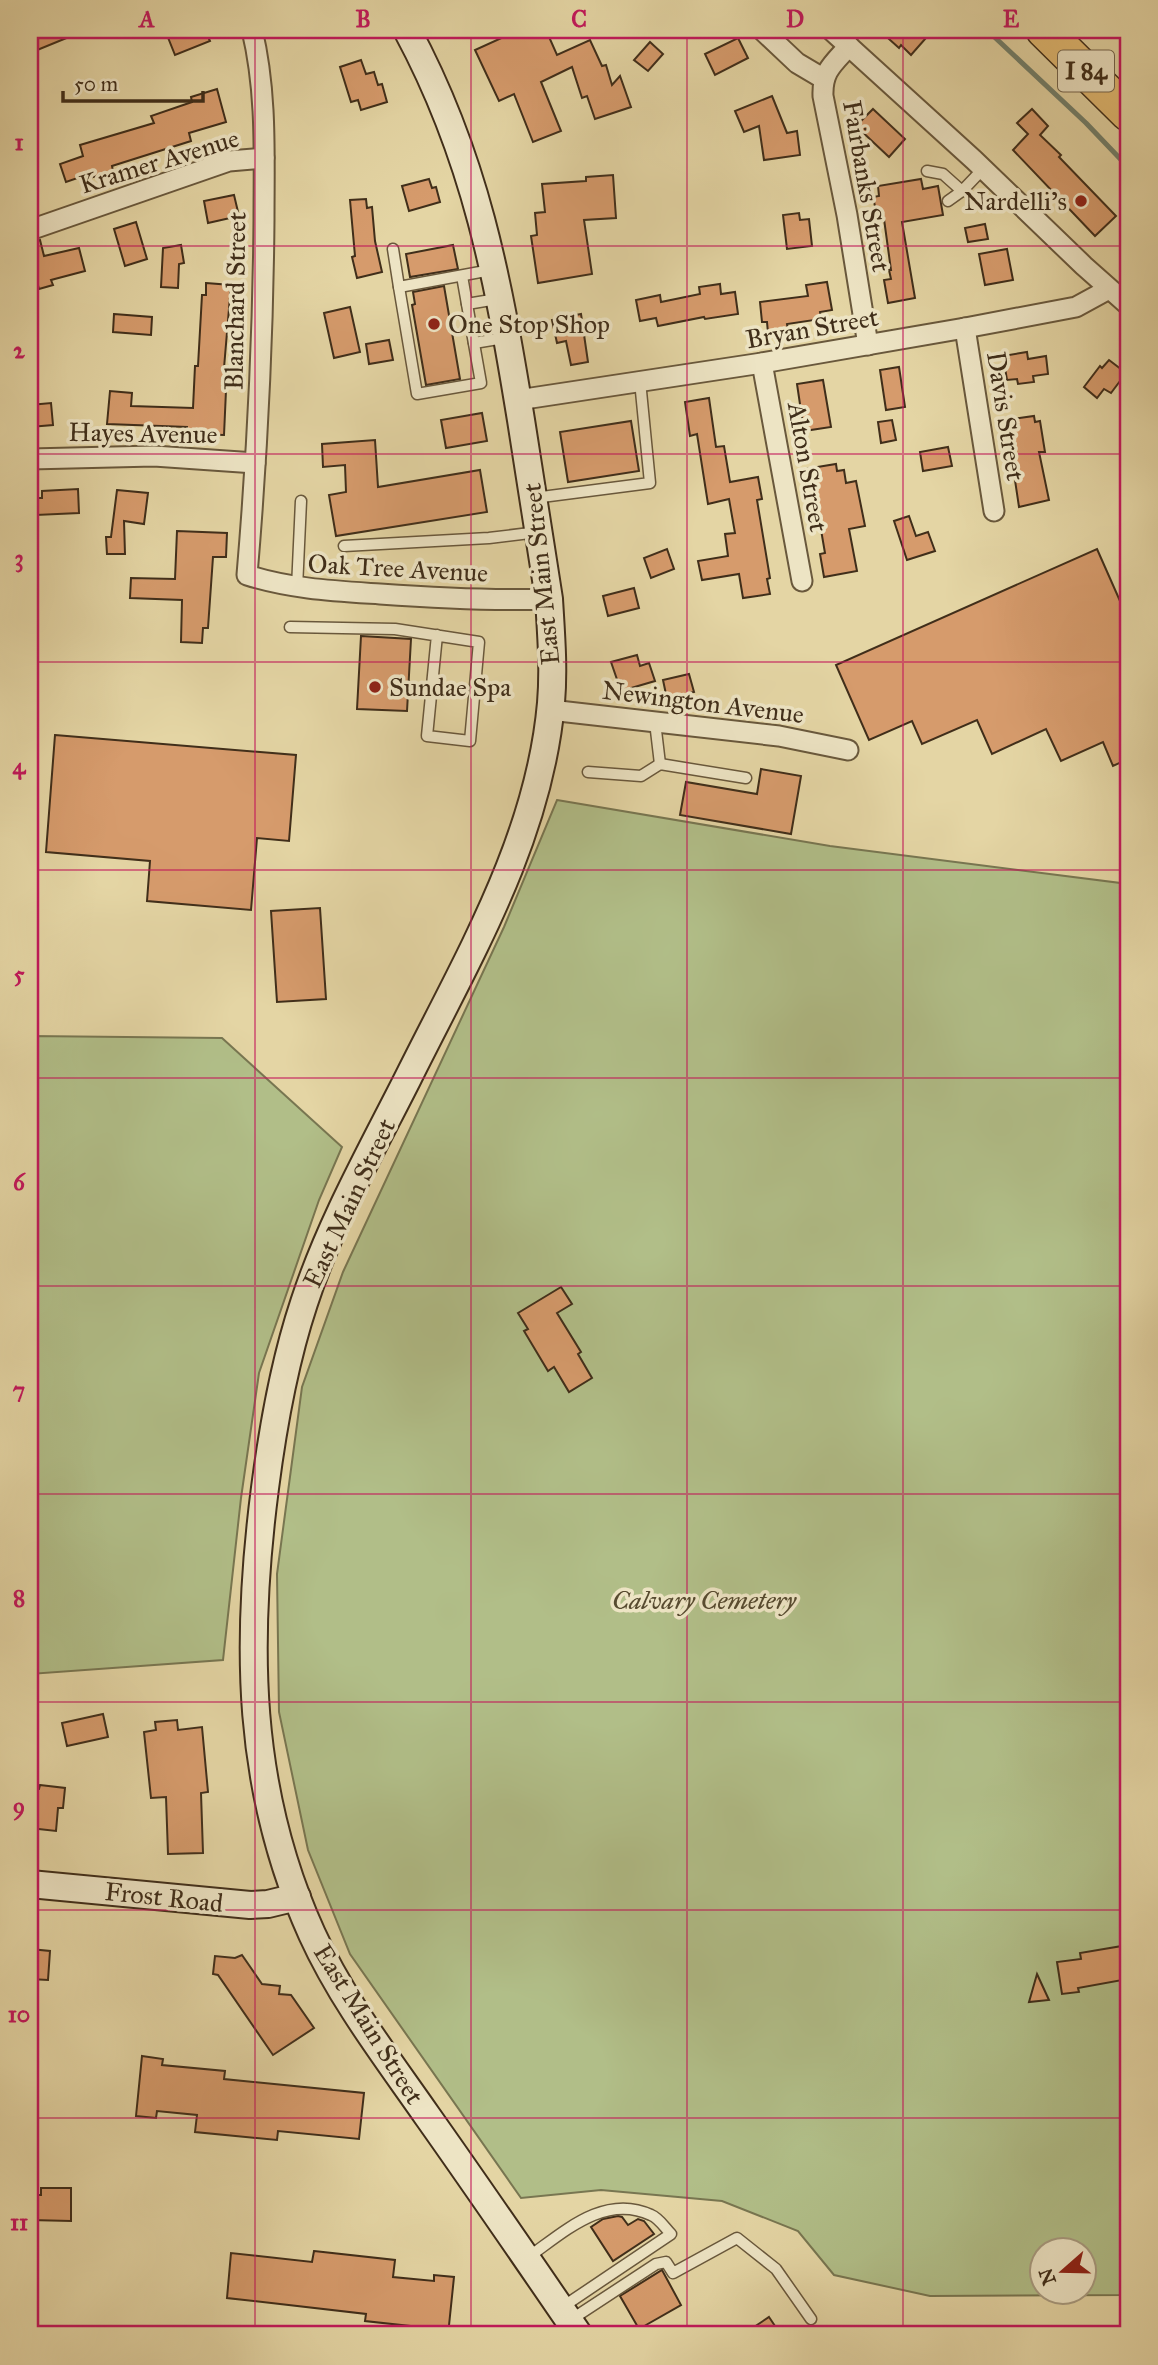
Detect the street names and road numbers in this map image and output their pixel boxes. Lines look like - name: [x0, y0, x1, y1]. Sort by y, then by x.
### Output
- road number: I 84: [1058, 50, 1114, 92]
- street label: Fairbanks Street: [836, 98, 898, 274]
- street label: Kramer Avenue: [75, 122, 243, 200]
- street label: Blanchard Street: [217, 211, 253, 391]
- street label: Bryan Street: [743, 301, 881, 355]
- street label: Davis Street: [980, 349, 1032, 483]
- street label: Alton Street: [781, 399, 835, 534]
- street label: Hayes Avenue: [68, 416, 218, 450]
- street label: East Main Street: [516, 481, 566, 667]
- street label: Oak Tree Avenue: [307, 547, 489, 589]
- street label: Newington Avenue: [600, 674, 806, 730]
- street label: East Main Street: [296, 1113, 402, 1293]
- street label: Frost Road: [103, 1875, 225, 1919]
- street label: East Main Street: [307, 1938, 431, 2110]

